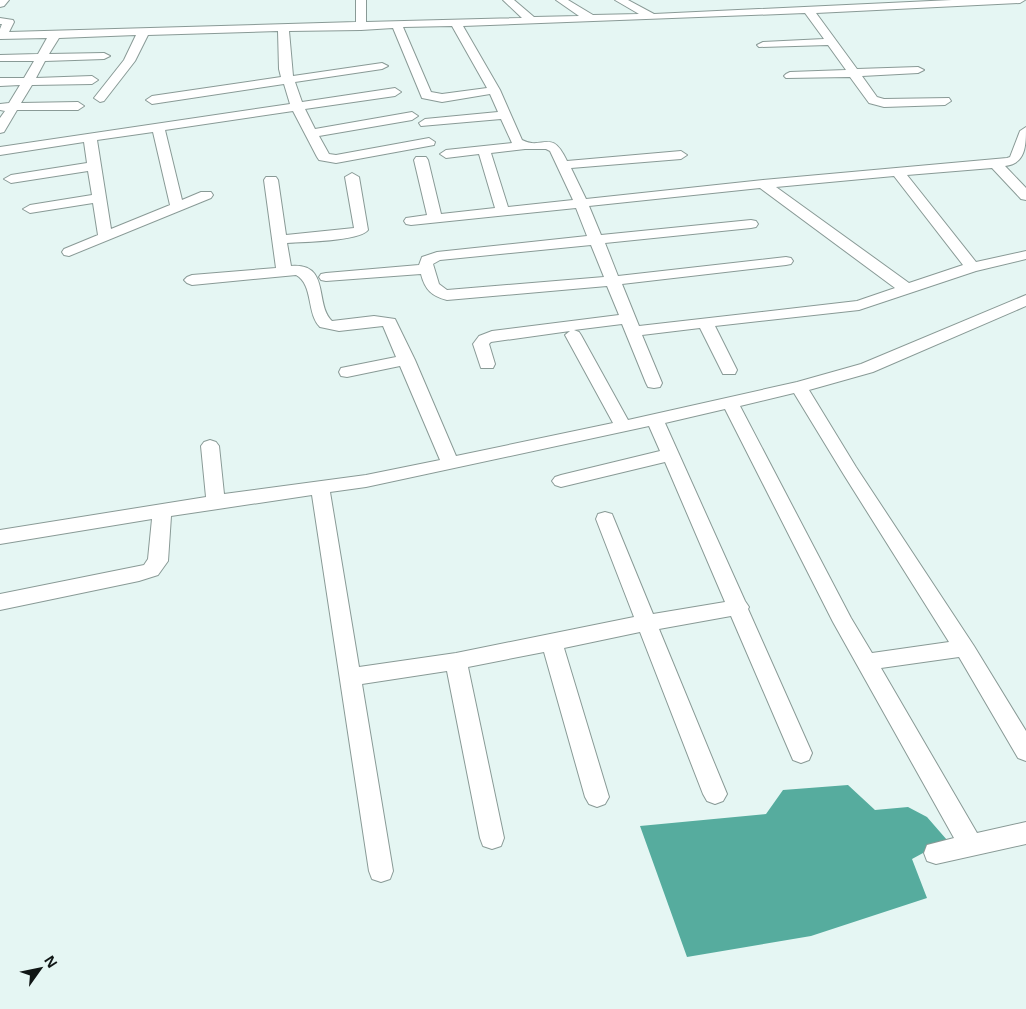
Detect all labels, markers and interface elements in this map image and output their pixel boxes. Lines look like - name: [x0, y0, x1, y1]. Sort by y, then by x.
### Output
- north arrow: [15, 944, 65, 994]
- text: N: [40, 952, 62, 972]

